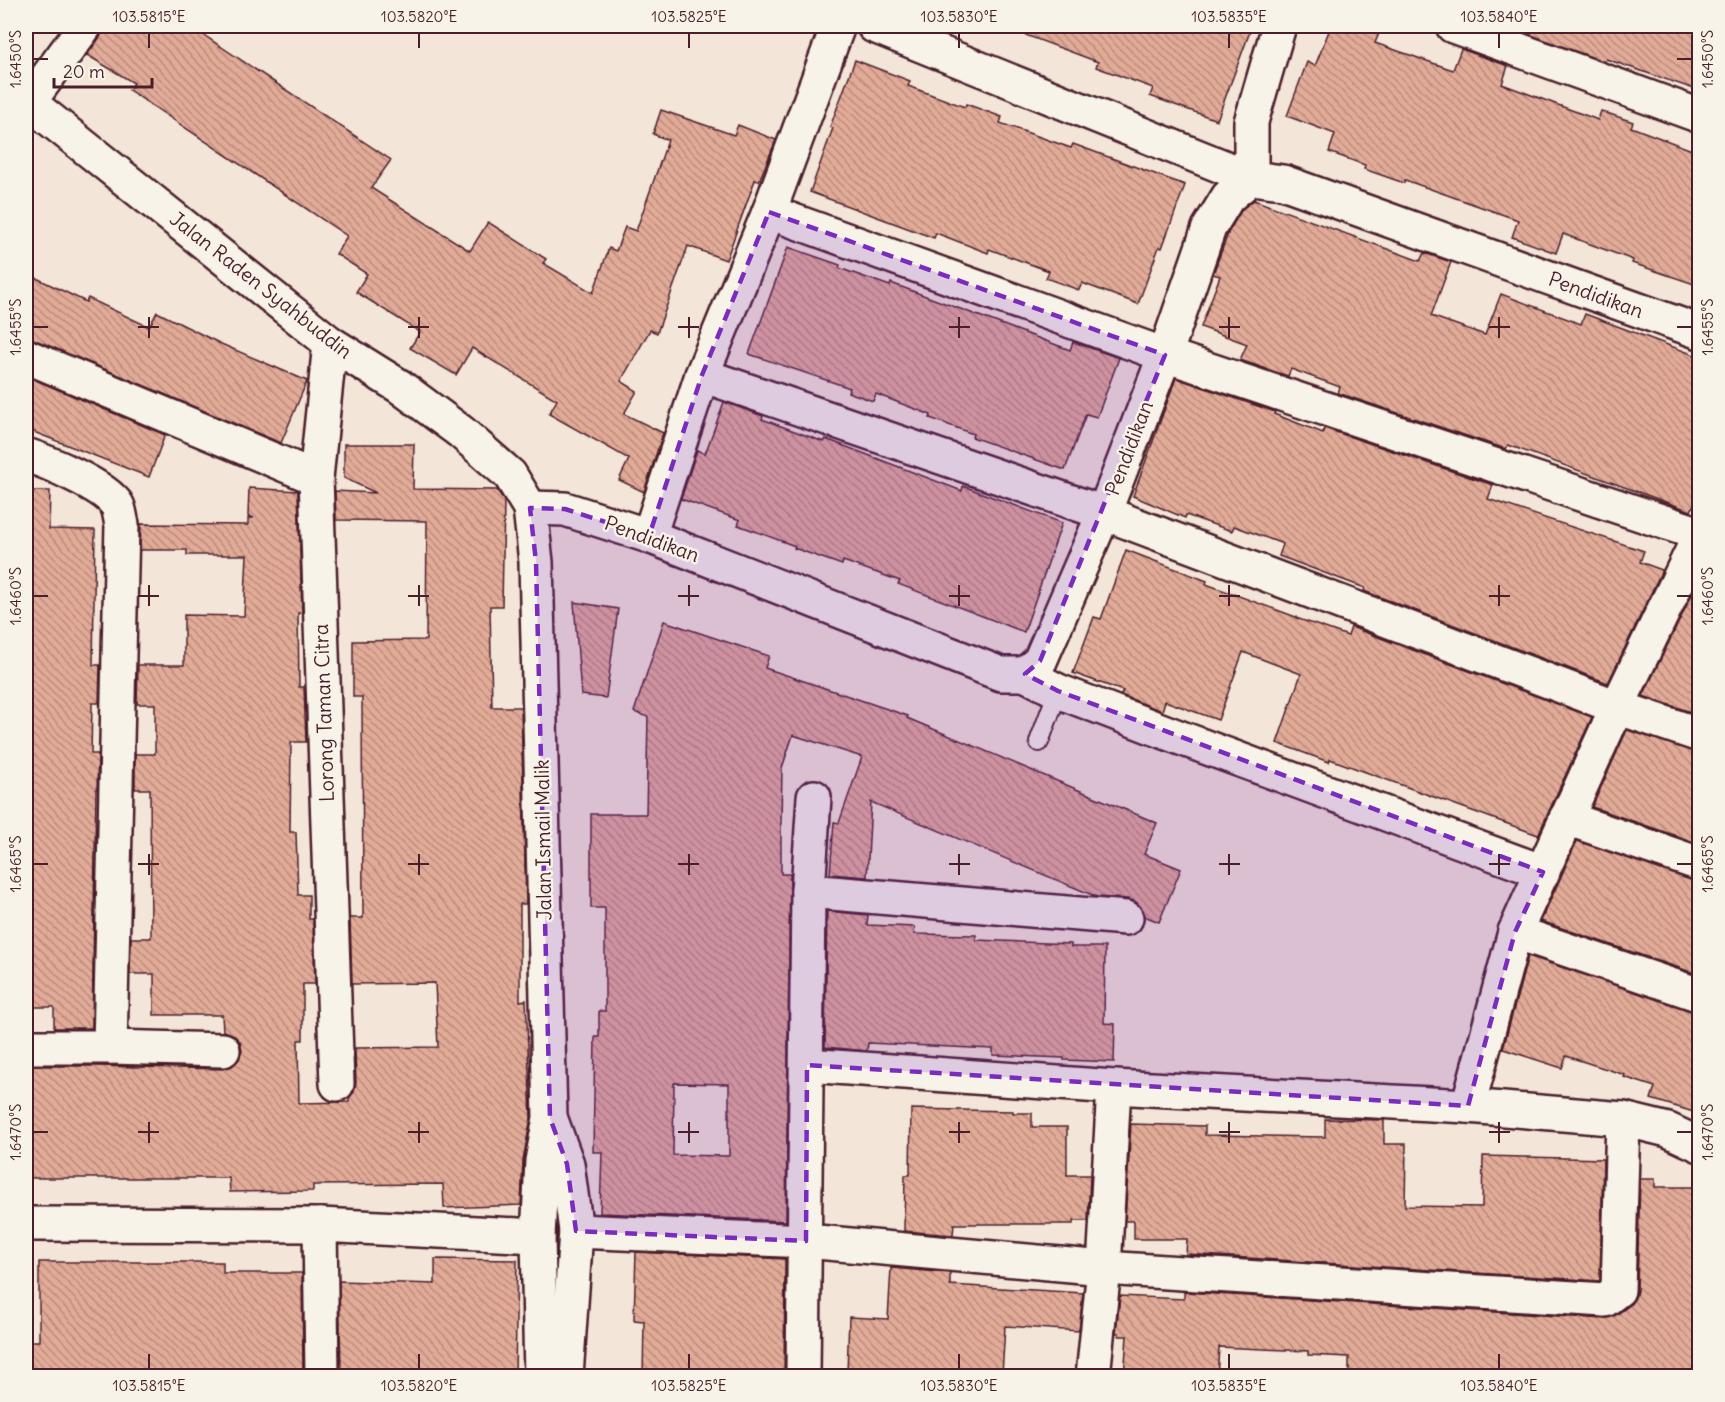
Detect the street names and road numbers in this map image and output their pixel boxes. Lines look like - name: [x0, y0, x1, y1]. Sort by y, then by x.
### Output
- street label: Jalan Raden Syahbuddin: [165, 206, 357, 363]
- street label: Pendidikan: [1545, 266, 1647, 323]
- street label: Pendidikan: [1099, 397, 1158, 499]
- street label: Pendidikan: [601, 510, 703, 567]
- street label: Lorong Taman Citra: [308, 624, 339, 803]
- street label: Jalan Ismail Malik: [529, 759, 556, 921]

